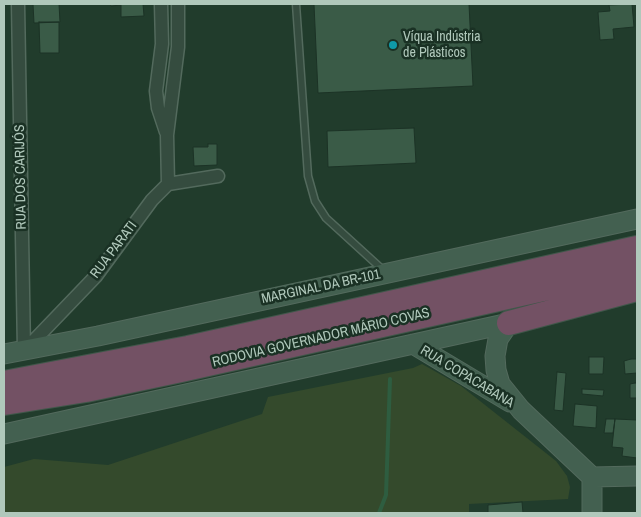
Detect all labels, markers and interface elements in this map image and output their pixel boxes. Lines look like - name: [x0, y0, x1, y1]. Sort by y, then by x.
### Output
- place label: Víqua Indústria de Plásticos: [403, 29, 481, 62]
- marker: Víqua Indústria de Plásticos: [387, 39, 399, 51]
- street label: RUA DOS CARIJÓS: [12, 124, 30, 230]
- street label: RUA PARATI: [87, 218, 141, 282]
- street label: MARGINAL DA BR-101: [260, 266, 382, 308]
- street label: RODOVIA GOVERNADOR MÁRIO COVAS: [211, 305, 431, 371]
- street label: RUA COPACABANA: [417, 342, 517, 412]

